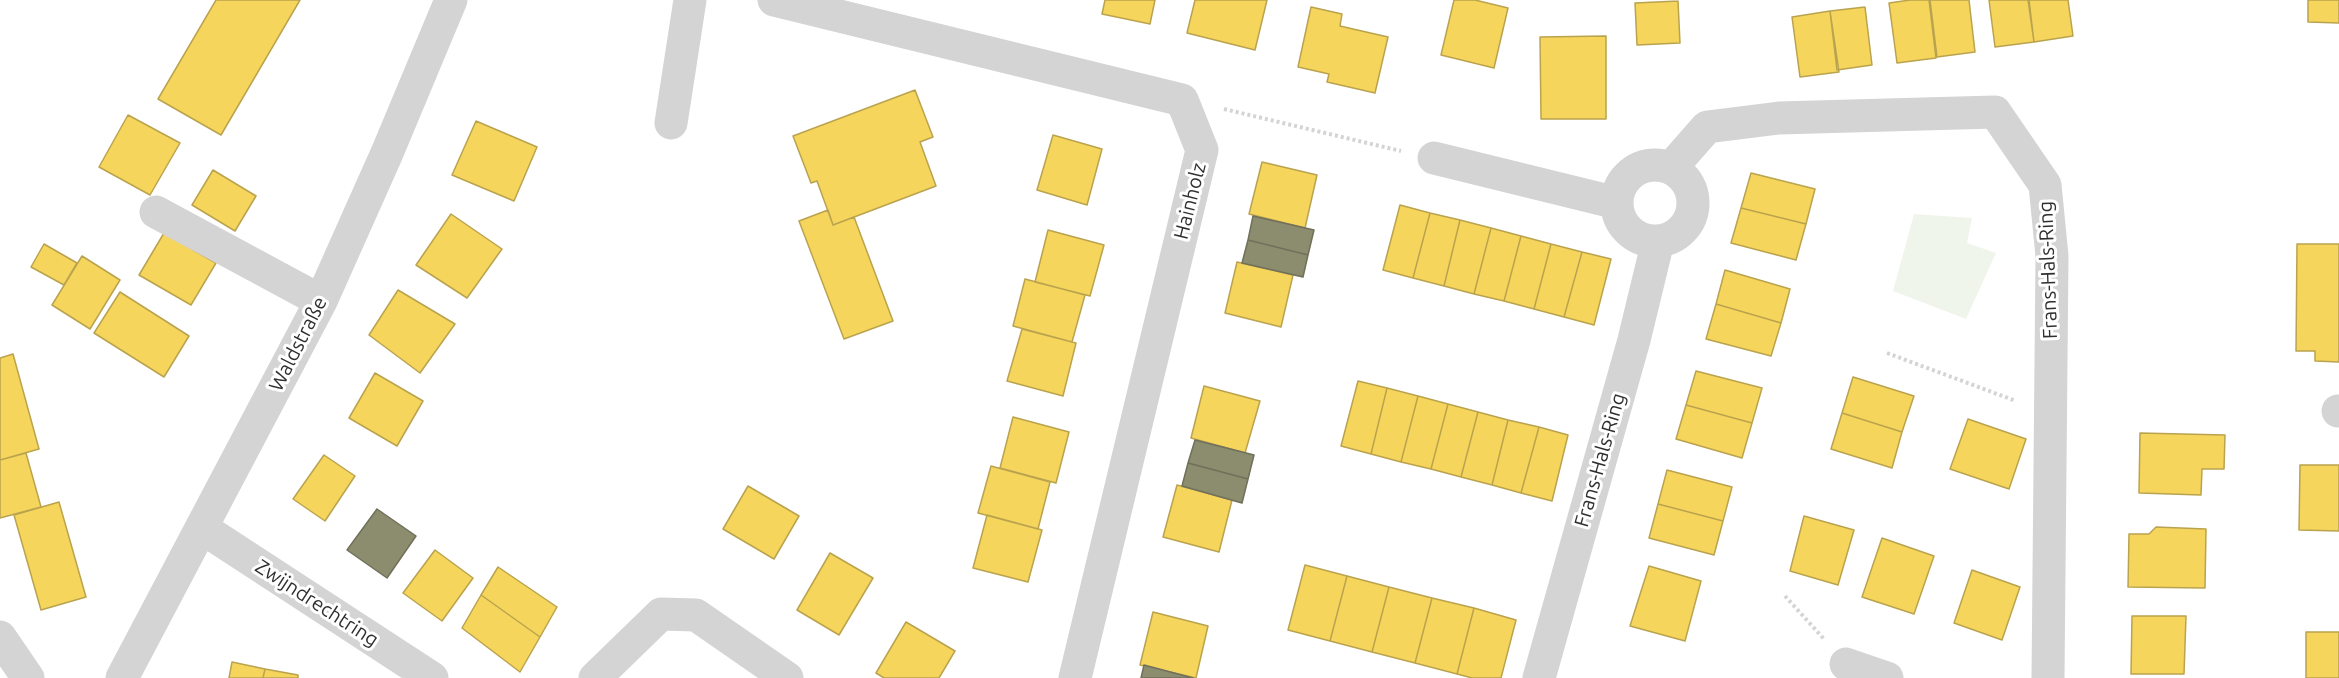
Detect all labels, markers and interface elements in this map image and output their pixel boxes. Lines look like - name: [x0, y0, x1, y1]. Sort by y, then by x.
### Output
- street label: Hainholz: [1169, 160, 1211, 242]
- street label: Frans-Hals-Ring: [2034, 201, 2062, 339]
- street label: Waldstraße: [264, 293, 332, 395]
- street label: Frans-Hals-Ring: [1569, 390, 1631, 530]
- street label: Zwijndrechtring: [251, 554, 383, 652]

